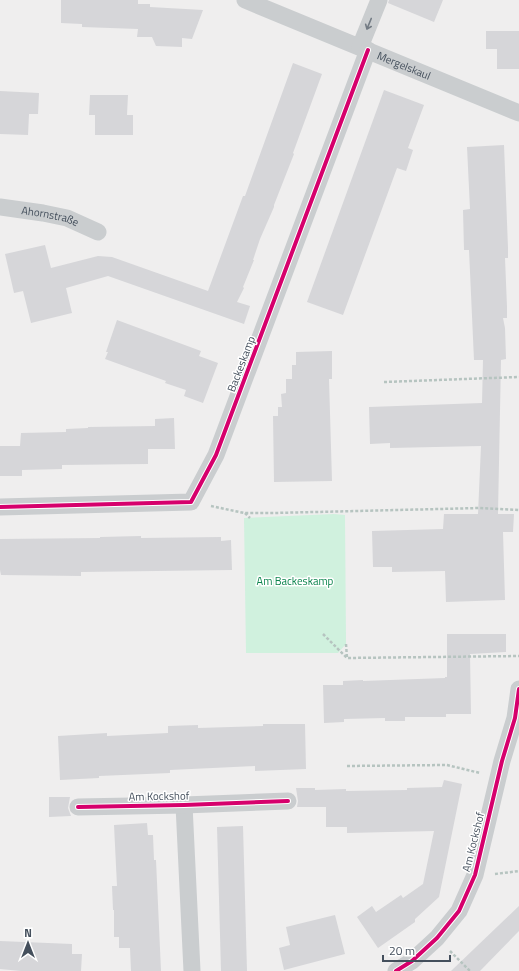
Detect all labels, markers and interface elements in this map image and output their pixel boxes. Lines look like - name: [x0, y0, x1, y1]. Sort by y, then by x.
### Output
- one-way arrow: [365, 17, 373, 29]
- street label: Mergelskaul: [375, 47, 433, 84]
- street label: Ahornstraße: [21, 202, 82, 230]
- street label: Backeskamp: [223, 334, 259, 394]
- park label: Am Backeskamp: [257, 573, 334, 589]
- street label: Am Kockshof: [129, 787, 190, 805]
- street label: Am Kockshof: [458, 810, 488, 873]
- north arrow: [8, 923, 48, 963]
- text: N: [24, 925, 32, 941]
- scale bar: [383, 937, 450, 963]
- text: 20 m: [389, 941, 415, 960]

